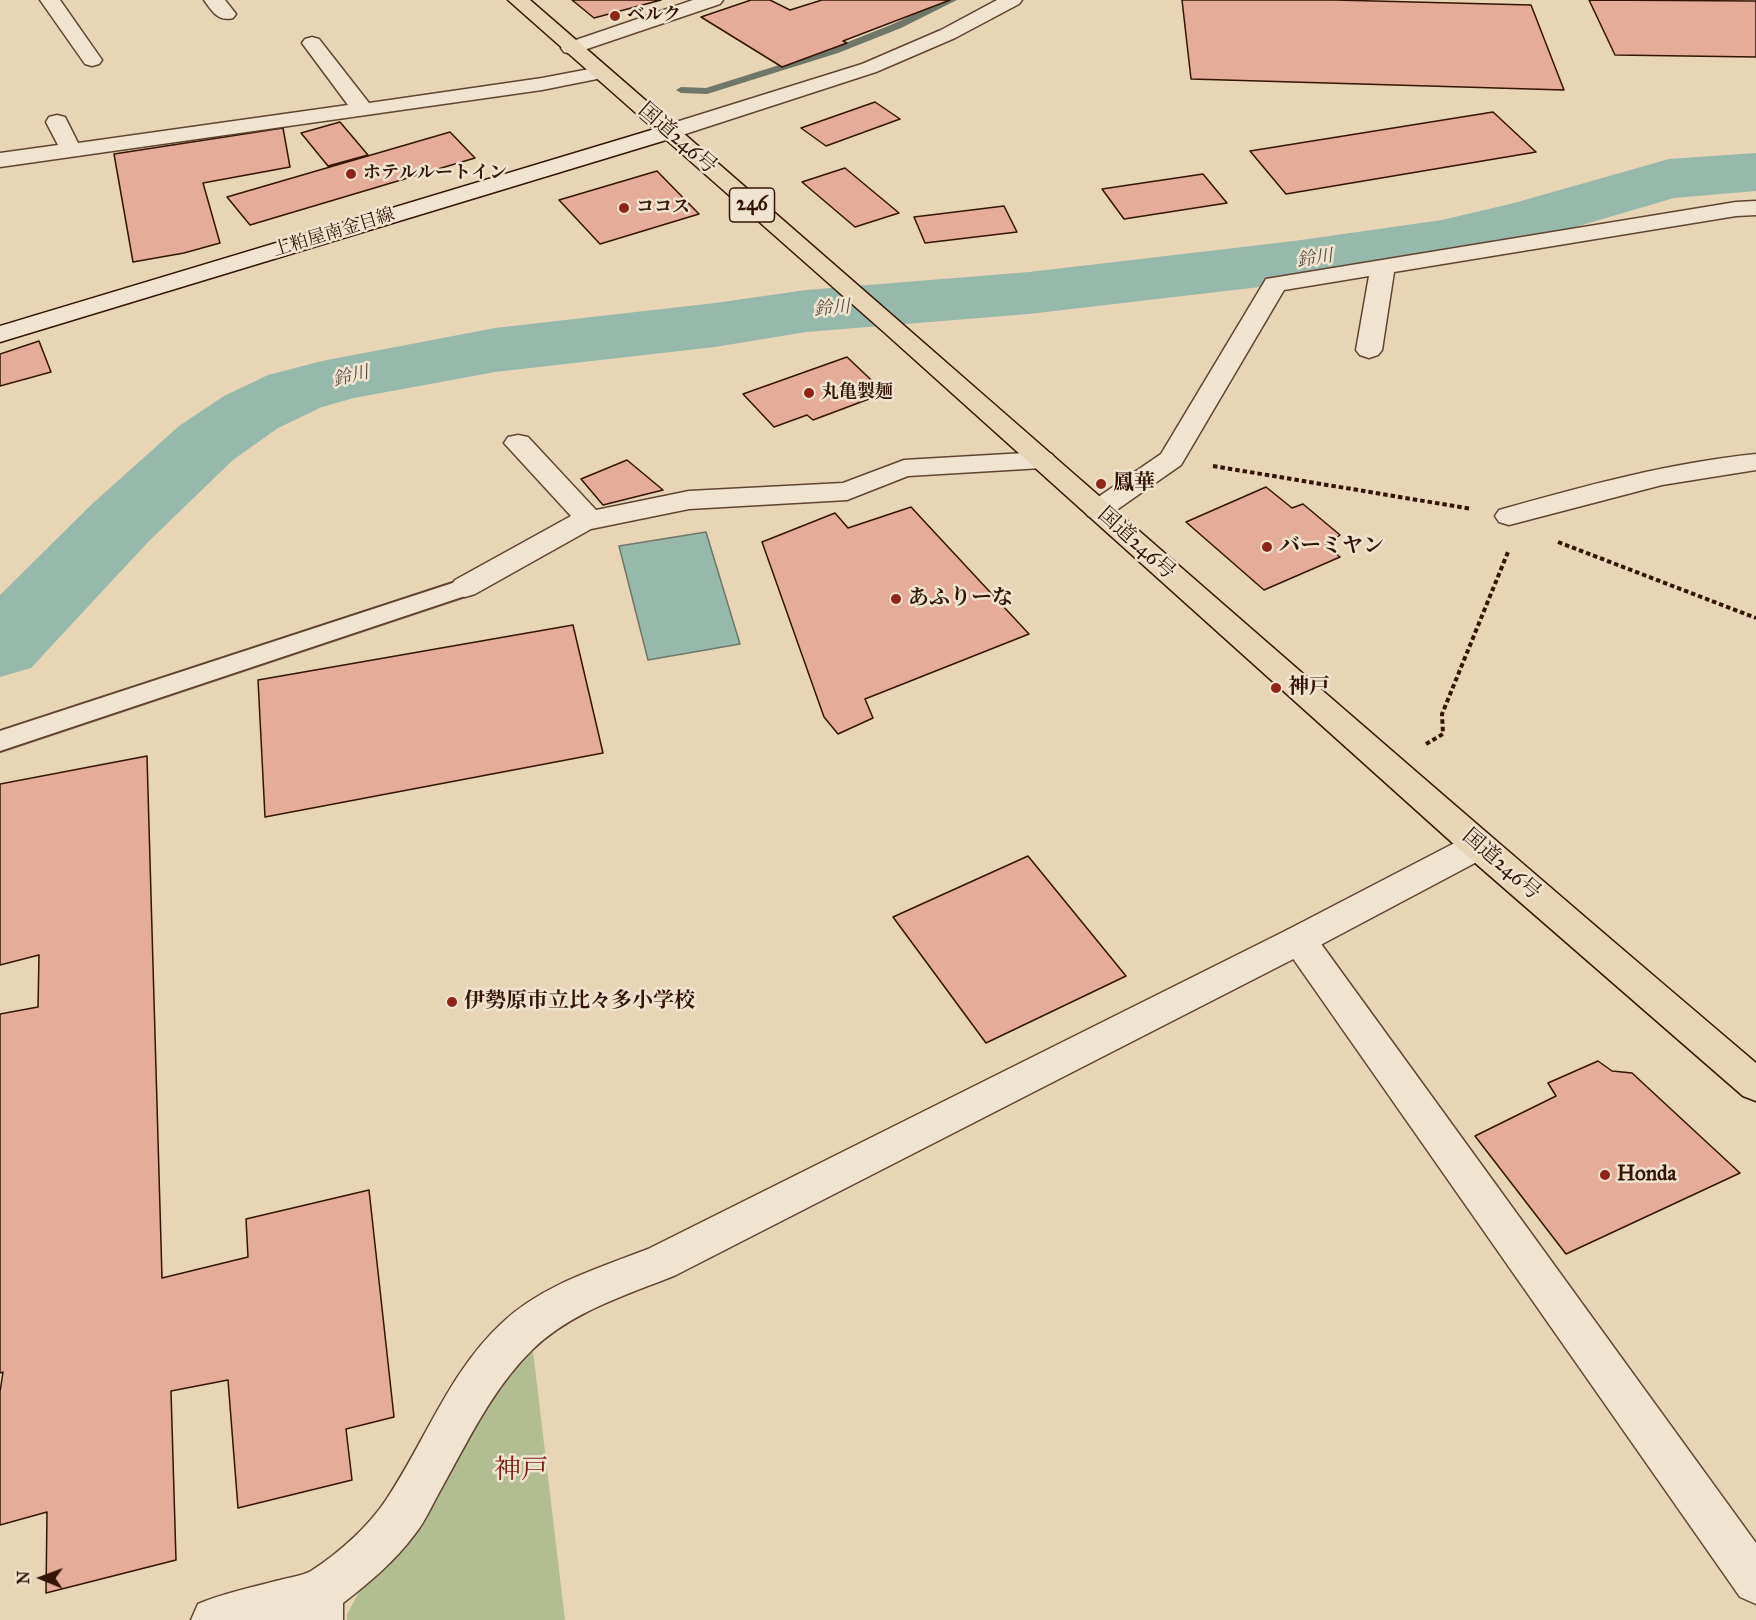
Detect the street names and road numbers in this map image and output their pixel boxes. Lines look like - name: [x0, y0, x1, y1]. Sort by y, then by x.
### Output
- street label: 国道246号: [633, 98, 721, 180]
- road number: 246: [730, 188, 774, 222]
- street label: 上粕屋南金目線: [271, 204, 397, 262]
- street label: 国道246号: [1092, 503, 1180, 585]
- street label: 国道246号: [1457, 824, 1545, 906]

